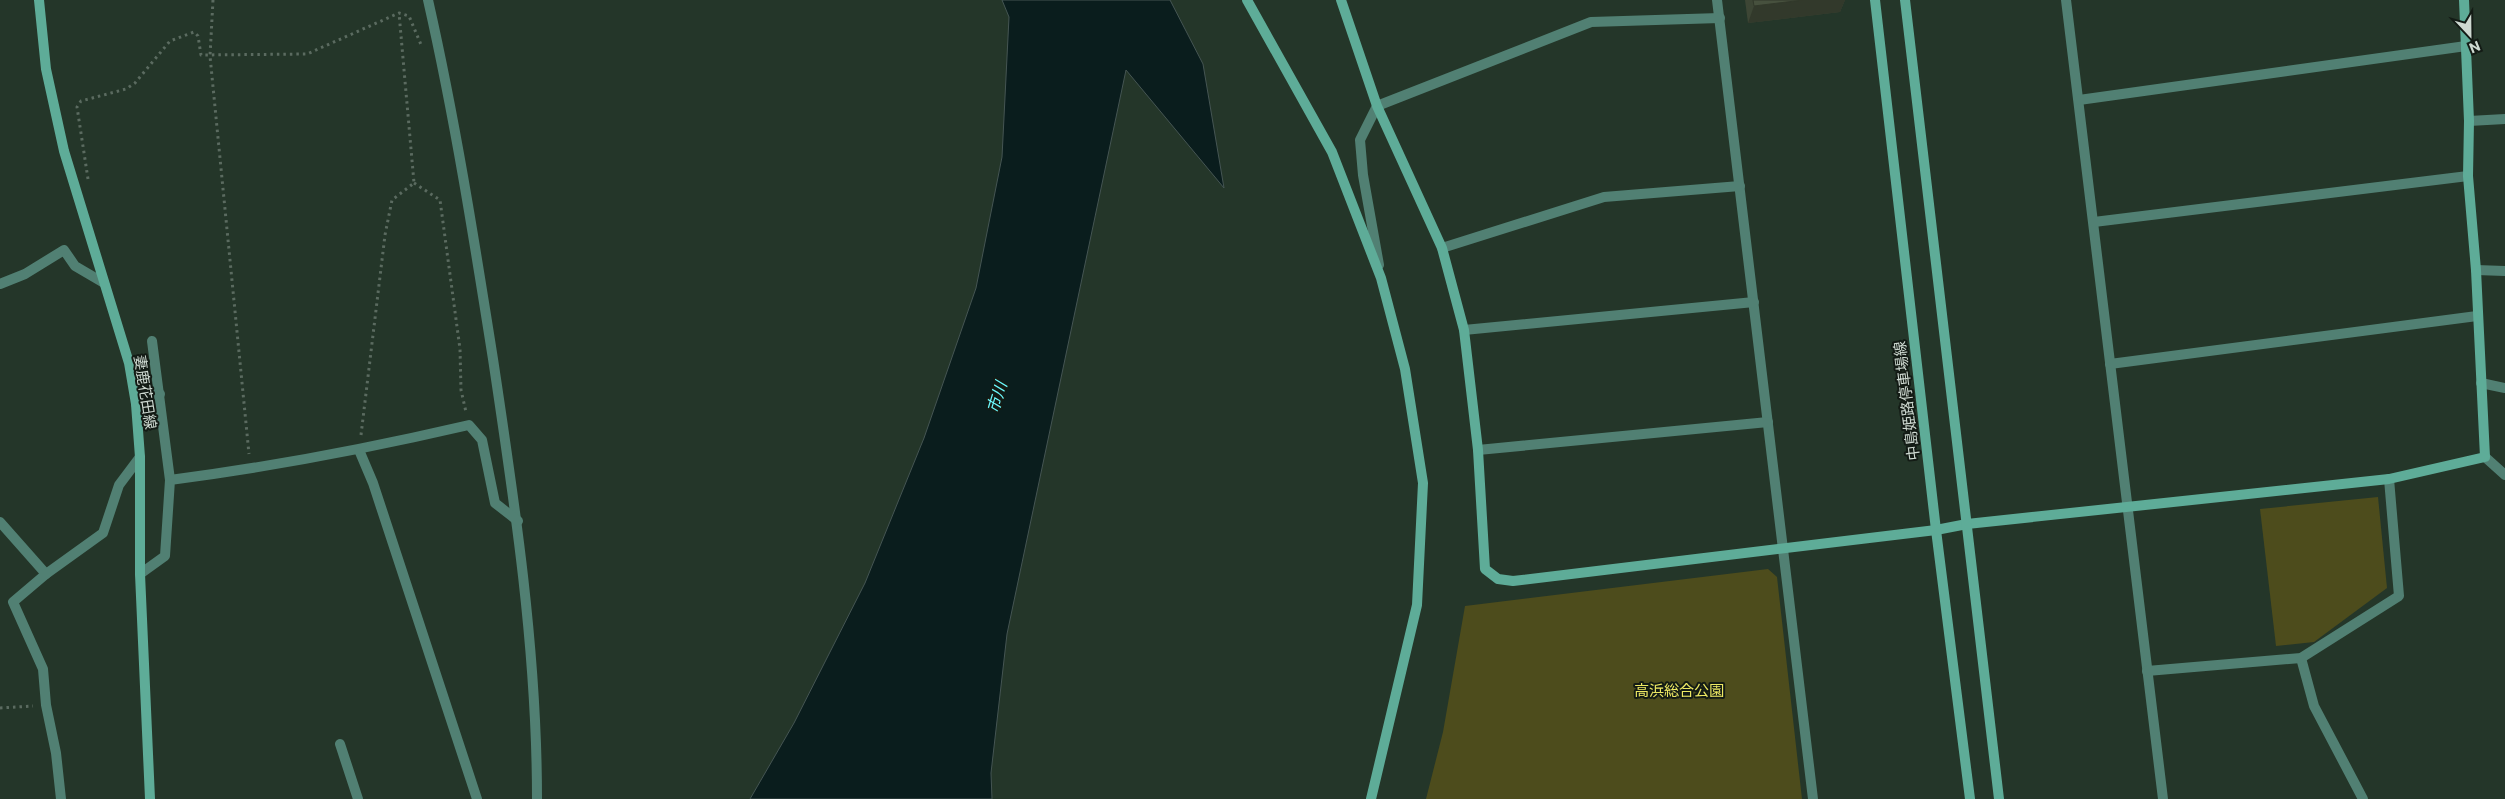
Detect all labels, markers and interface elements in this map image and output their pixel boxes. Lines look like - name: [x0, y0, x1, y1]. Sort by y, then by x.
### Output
- north arrow: [2445, 10, 2495, 60]
- text: N: [2467, 38, 2483, 57]
- street label: 中島姫路停車場線: [1890, 340, 1922, 462]
- street label: 妻鹿花田線: [131, 354, 161, 430]
- water label: 市川: [982, 377, 1010, 415]
- park label: 高浜総合公園: [1634, 681, 1724, 699]

